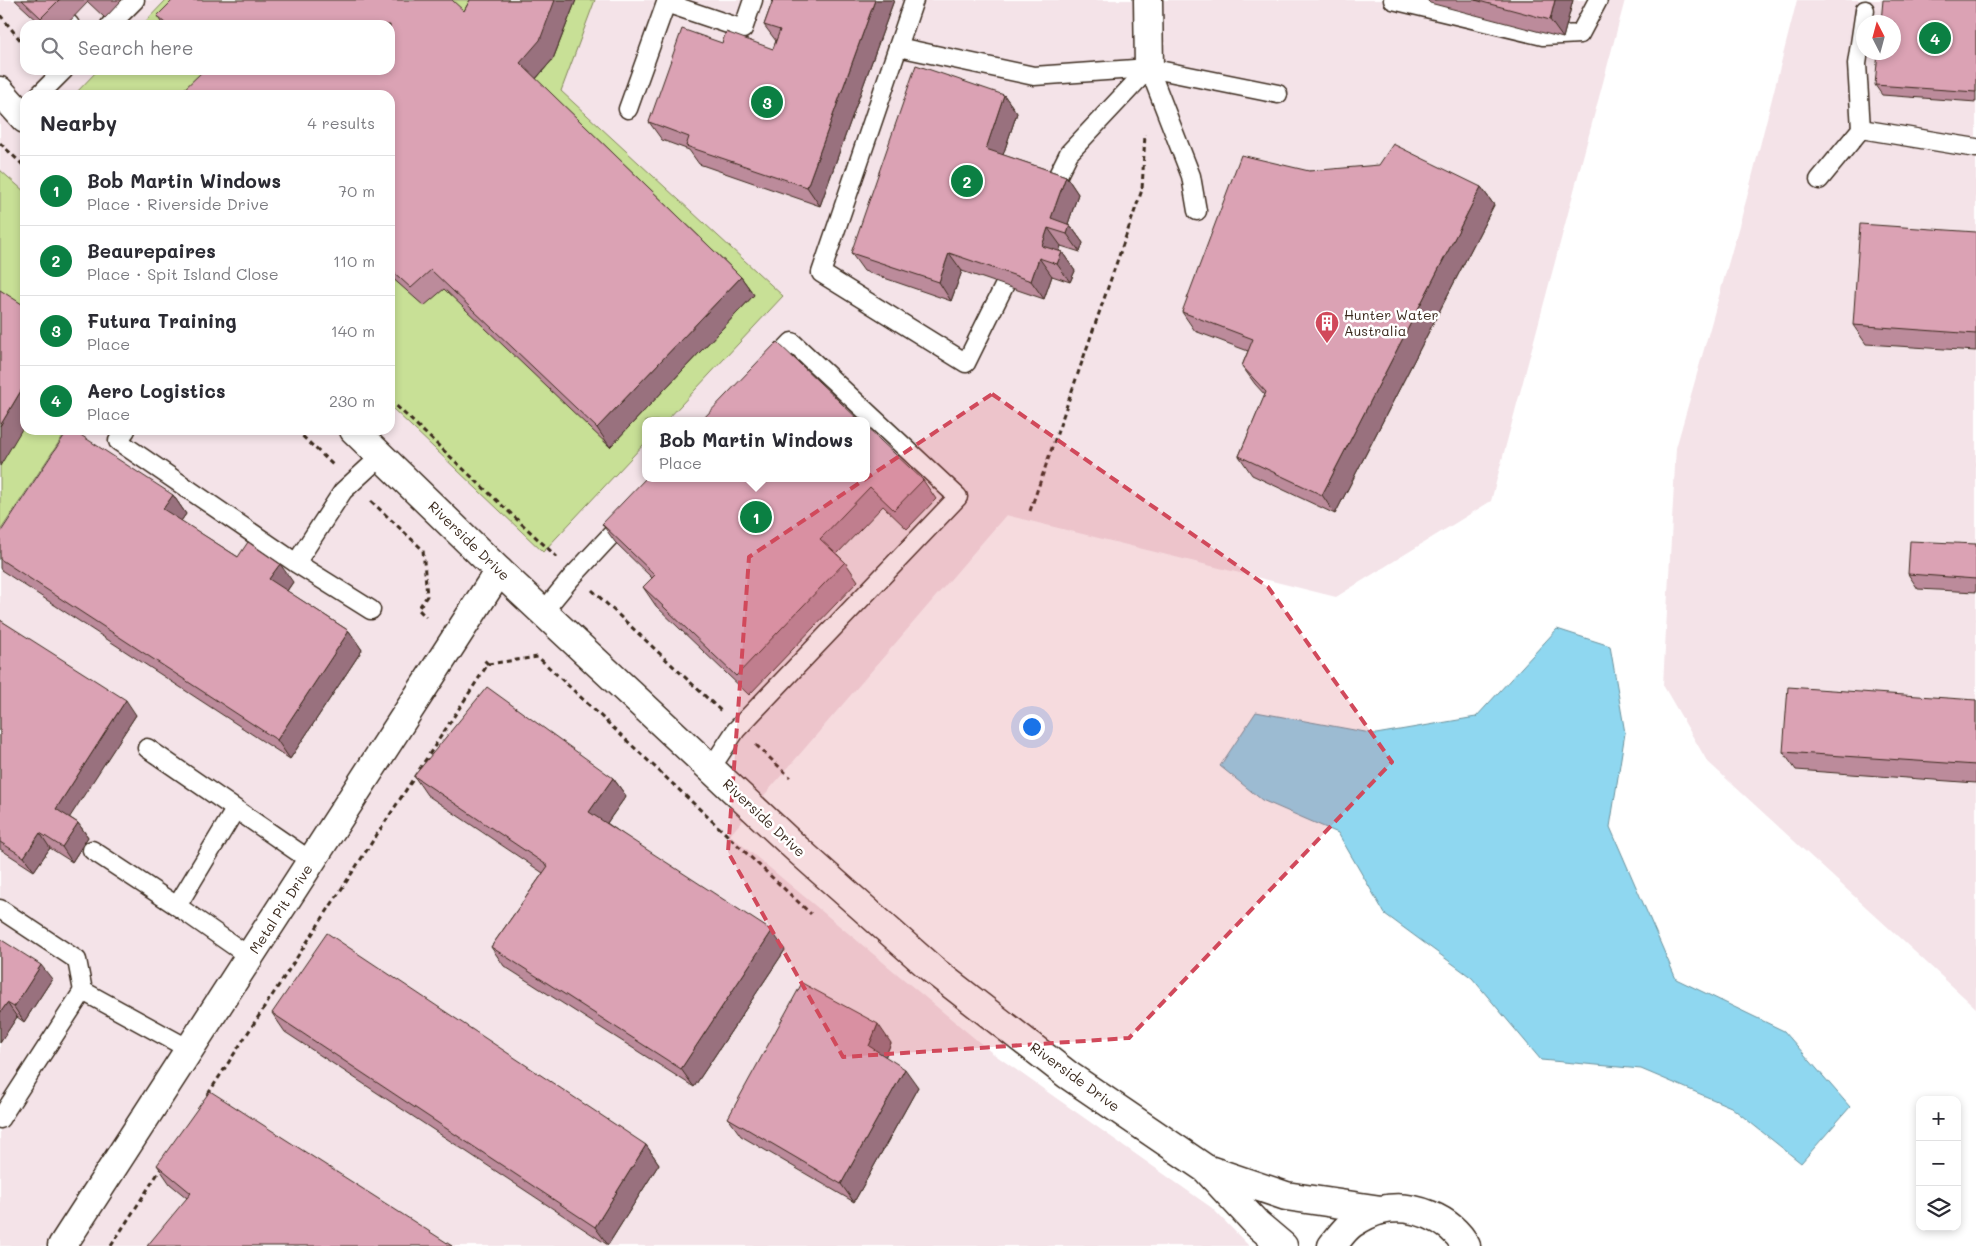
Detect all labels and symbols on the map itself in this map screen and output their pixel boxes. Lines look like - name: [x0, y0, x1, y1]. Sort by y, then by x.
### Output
- north arrow: [1856, 15, 1901, 60]
- pin: 4: [1919, 19, 1951, 57]
- pin: 3: [751, 83, 783, 121]
- pin: 2: [951, 162, 983, 200]
- place label: Hunter Water Australia: [1344, 305, 1439, 340]
- building icon: Hunter Water Australia: [1314, 310, 1340, 344]
- street label: Riverside Drive: [424, 497, 514, 584]
- pin: 1: [740, 498, 772, 536]
- your location: [1019, 714, 1045, 740]
- street label: Riverside Drive: [719, 774, 810, 861]
- street label: Metal Pit Drive: [245, 860, 317, 957]
- street label: Riverside Drive: [1027, 1038, 1124, 1116]

